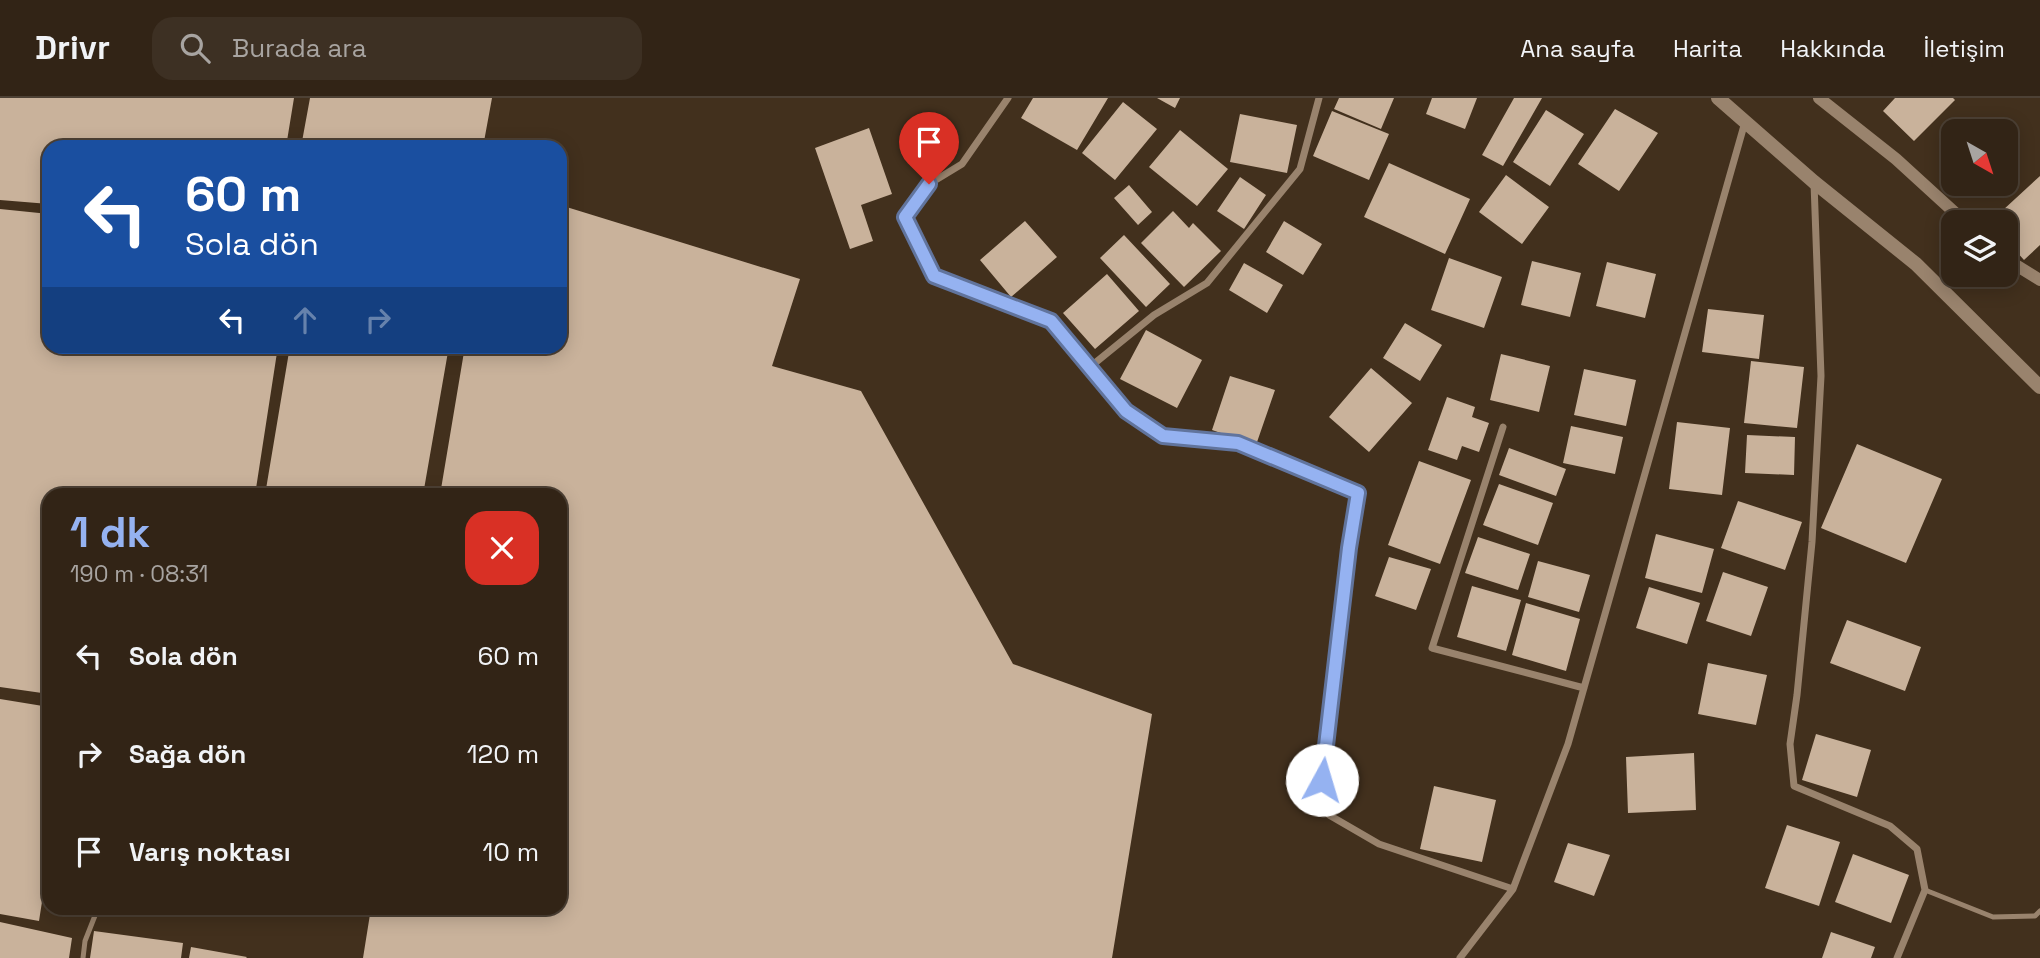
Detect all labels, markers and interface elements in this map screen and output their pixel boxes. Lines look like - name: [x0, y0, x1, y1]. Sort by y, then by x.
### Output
- search box: [152, 17, 642, 80]
- text: Drivr: [35, 27, 110, 69]
- icon: search: [176, 29, 214, 67]
- text: Burada ara: [232, 31, 367, 65]
- text: Ana sayfa: [1520, 33, 1635, 64]
- text: Harita: [1673, 33, 1742, 64]
- text: Hakkında: [1780, 33, 1885, 64]
- text: İletişim: [1923, 33, 2005, 64]
- pin: [899, 112, 959, 184]
- north arrow: [1941, 119, 2018, 196]
- map controls: [1941, 119, 2018, 287]
- icon: arrive: [910, 123, 948, 161]
- text: 60 m: [185, 163, 301, 225]
- icon: left: [70, 168, 161, 259]
- button: layers: [1941, 210, 2018, 287]
- text: Sola dön: [185, 224, 319, 264]
- icon: left: [213, 301, 251, 339]
- icon: ahead: [286, 301, 324, 339]
- icon: right: [359, 301, 397, 339]
- text: 1 dk: [70, 506, 150, 559]
- button: close: [465, 511, 539, 585]
- text: 190 m · 08:31: [70, 559, 208, 589]
- icon: left: [70, 637, 108, 675]
- text: Sola dön: [129, 639, 238, 673]
- text: 60 m: [477, 639, 539, 673]
- icon: right: [70, 735, 108, 773]
- text: Sağa dön: [129, 737, 246, 771]
- text: 120 m: [467, 737, 539, 771]
- position arrow: [1285, 743, 1359, 817]
- icon: arrive: [70, 833, 108, 871]
- text: Varış noktası: [129, 835, 291, 869]
- text: 10 m: [482, 835, 539, 869]

